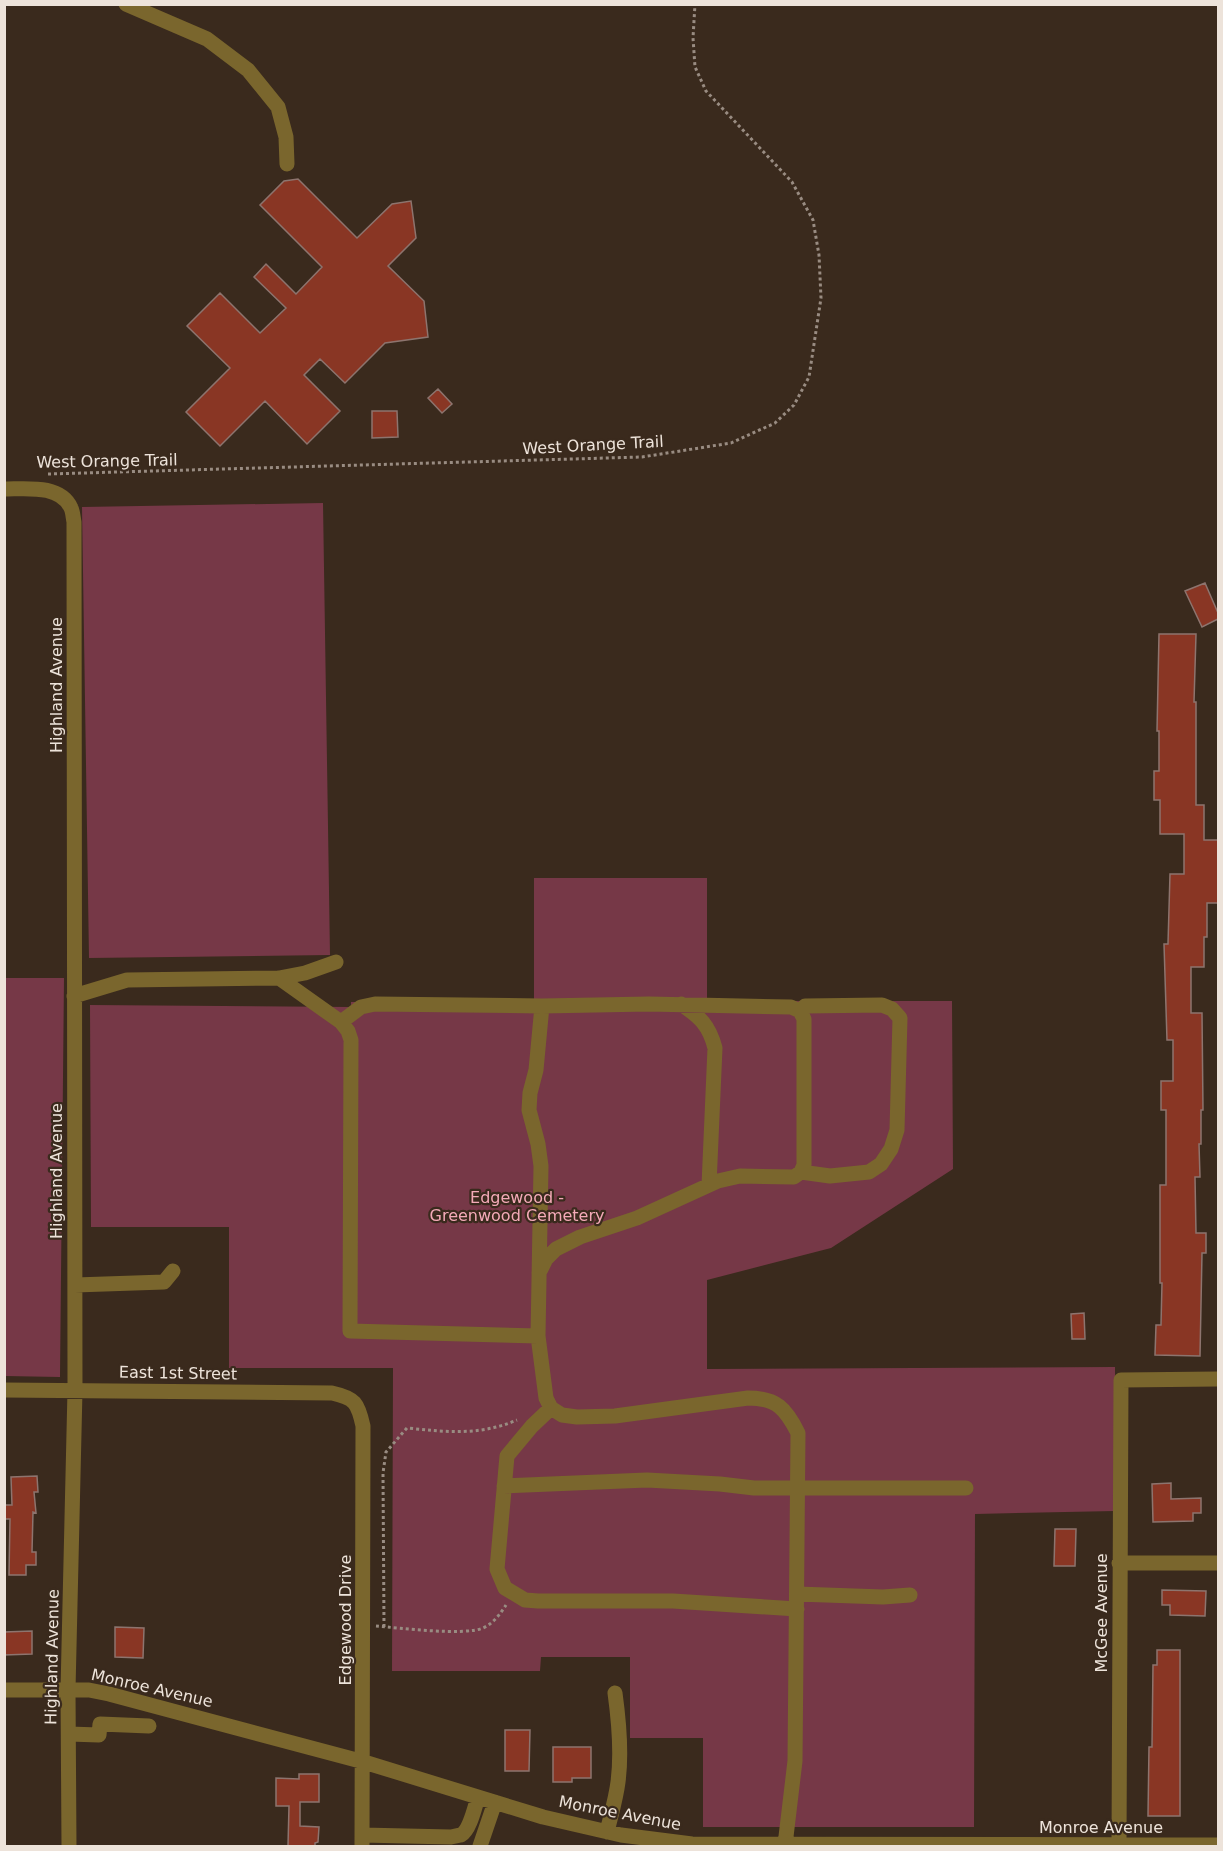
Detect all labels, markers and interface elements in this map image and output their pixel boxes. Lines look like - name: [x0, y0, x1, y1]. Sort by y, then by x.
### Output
- street label: West Orange Trail: [522, 432, 664, 458]
- street label: West Orange Trail: [36, 450, 178, 472]
- street label: Highland Avenue: [47, 617, 66, 753]
- street label: Highland Avenue: [47, 1103, 66, 1239]
- park label: Edgewood - Greenwood Cemetery: [430, 1188, 604, 1225]
- street label: East 1st Street: [119, 1362, 237, 1384]
- street label: McGee Avenue: [1092, 1553, 1111, 1673]
- street label: Edgewood Drive: [336, 1555, 355, 1685]
- street label: Highland Avenue: [41, 1589, 63, 1725]
- street label: Monroe Avenue: [89, 1665, 215, 1711]
- street label: Monroe Avenue: [557, 1792, 683, 1834]
- street label: Monroe Avenue: [1039, 1818, 1163, 1837]

